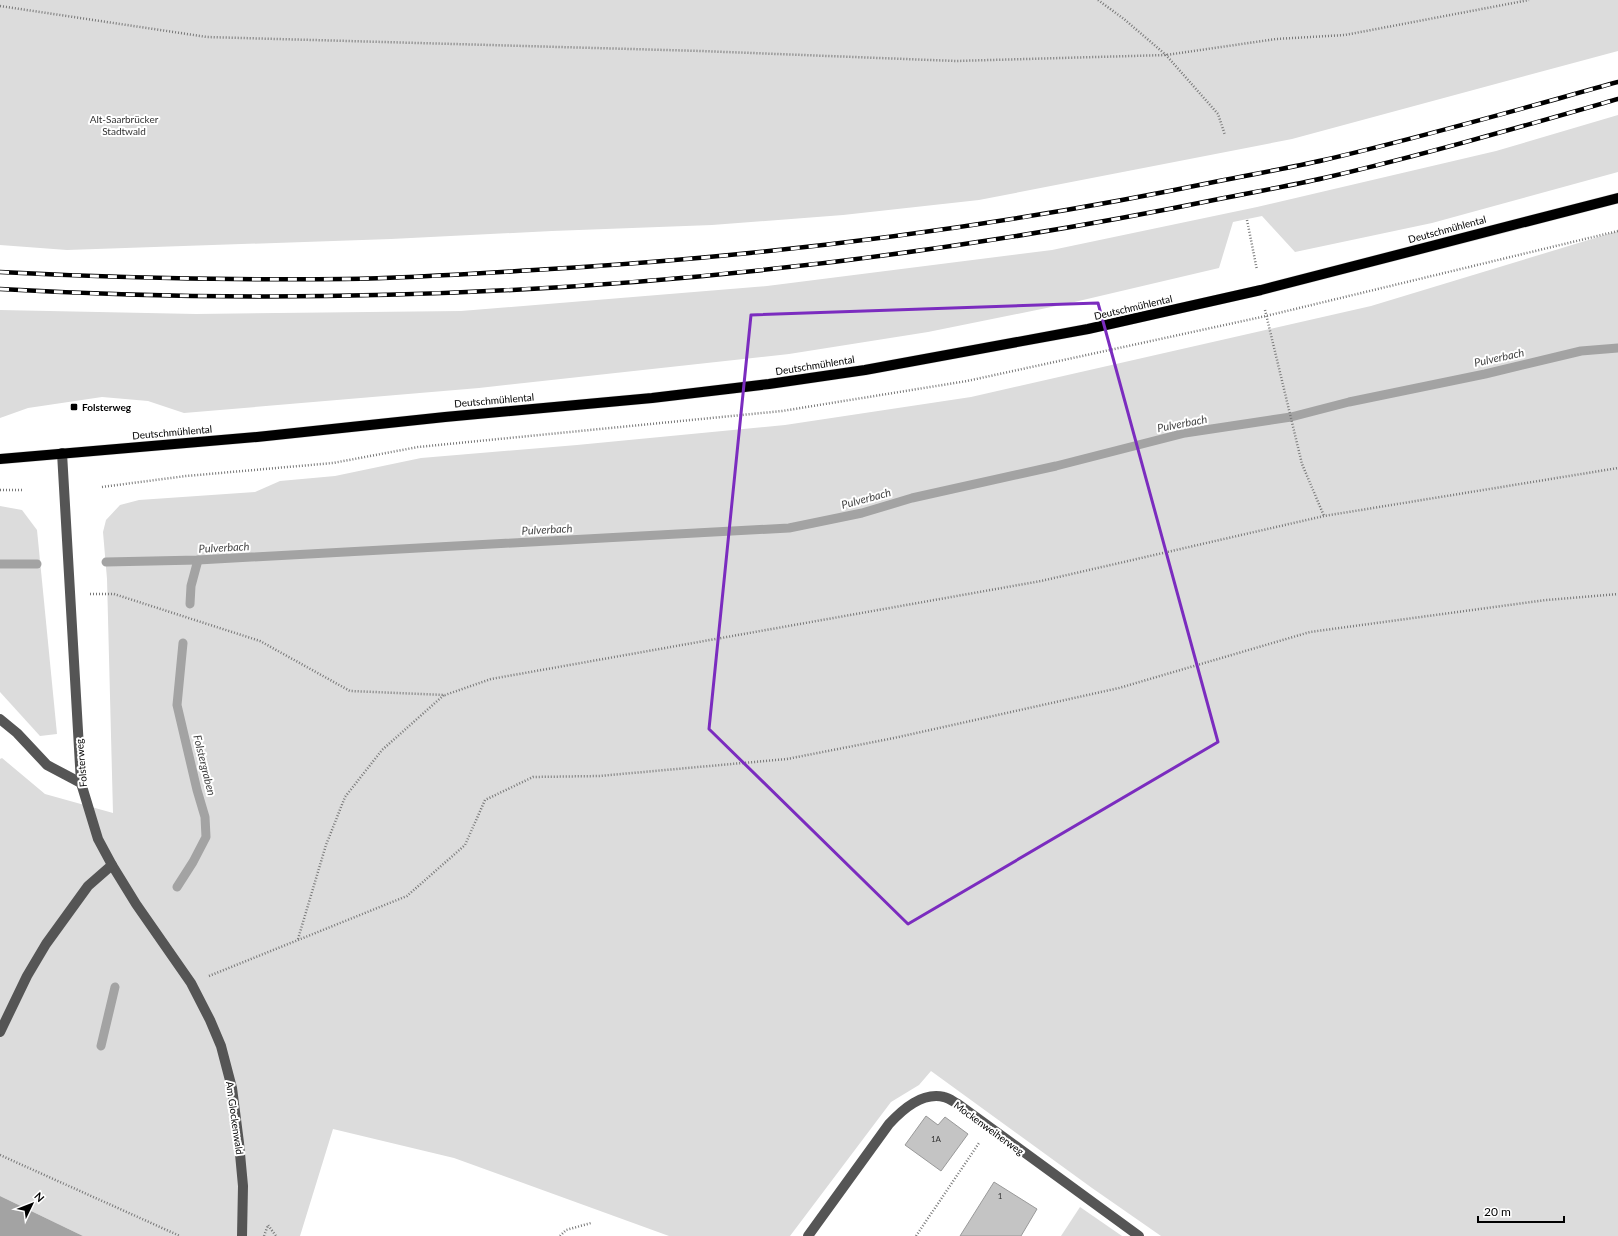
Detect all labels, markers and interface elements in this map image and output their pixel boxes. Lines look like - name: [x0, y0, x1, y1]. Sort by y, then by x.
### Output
- park label: Alt-Saarbrücker Stadtwald: [90, 113, 159, 137]
- street label: Deutschmühlental: [1407, 213, 1487, 245]
- street label: Deutschmühlental: [1093, 292, 1173, 322]
- water label: Pulverbach: [1473, 345, 1525, 369]
- street label: Deutschmühlental: [774, 353, 856, 377]
- street label: Deutschmühlental: [454, 391, 534, 409]
- place label: Folsterweg: [82, 401, 132, 413]
- marker: Folsterweg: [69, 402, 79, 412]
- water label: Pulverbach: [1156, 412, 1208, 434]
- street label: Deutschmühlental: [132, 423, 212, 441]
- water label: Pulverbach: [840, 485, 892, 511]
- water label: Pulverbach: [521, 521, 573, 537]
- water label: Pulverbach: [198, 539, 250, 555]
- water label: Folstergraben: [191, 733, 219, 797]
- street label: Folsterweg: [73, 738, 89, 788]
- street label: Am Glockenwald: [224, 1081, 246, 1155]
- street label: Mockenweiherweg: [952, 1099, 1026, 1157]
- house number: 1A: [931, 1134, 942, 1144]
- north arrow: [12, 1184, 52, 1224]
- text: N: [32, 1189, 47, 1204]
- house number: 1: [998, 1191, 1003, 1201]
- scale bar: [1478, 1198, 1564, 1224]
- text: 20 m: [1484, 1204, 1511, 1219]

